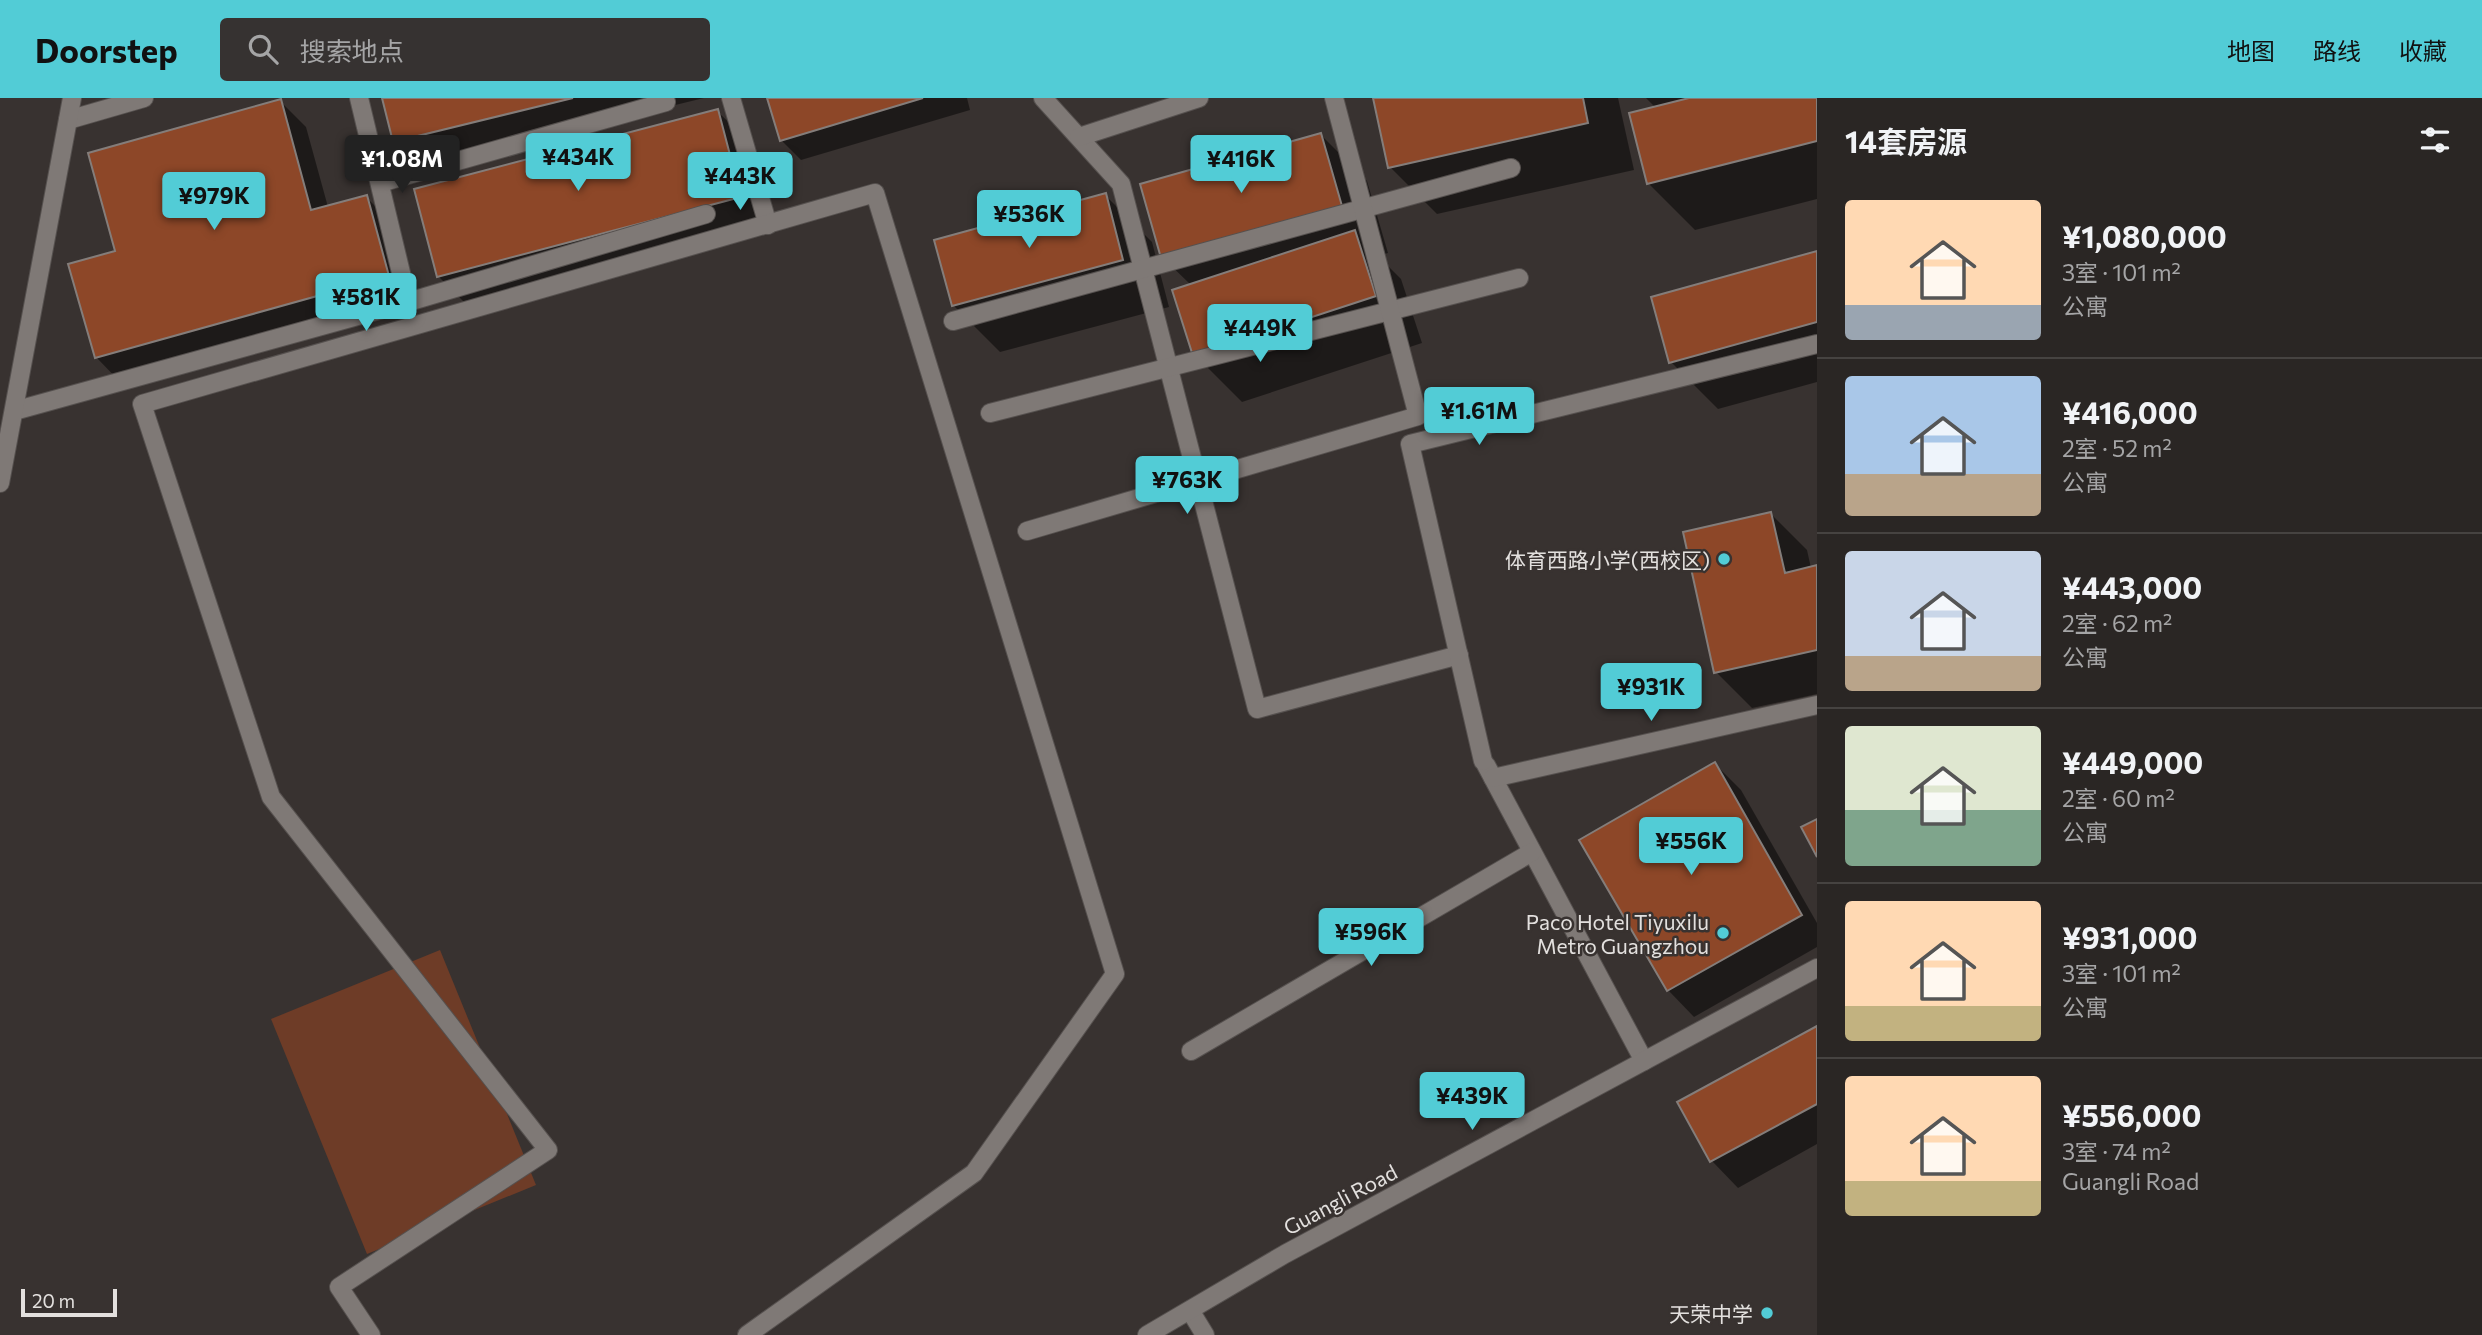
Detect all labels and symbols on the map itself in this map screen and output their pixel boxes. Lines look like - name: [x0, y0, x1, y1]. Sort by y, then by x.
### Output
- pin: ¥434K: [529, 134, 627, 193]
- pin: ¥1.08M: [345, 136, 459, 195]
- pin: ¥416K: [1192, 136, 1290, 195]
- pin: ¥443K: [691, 152, 789, 212]
- pin: ¥979K: [165, 172, 263, 232]
- pin: ¥536K: [980, 190, 1078, 250]
- pin: ¥581K: [317, 274, 415, 333]
- pin: ¥449K: [1211, 304, 1309, 364]
- pin: ¥1.61M: [1422, 388, 1536, 447]
- pin: ¥763K: [1138, 456, 1236, 516]
- place label: 体育西路小学(西校区): [1505, 547, 1710, 572]
- marker: 体育西路小学(西校区): [1716, 551, 1732, 567]
- pin: ¥931K: [1602, 664, 1700, 723]
- pin: ¥556K: [1642, 818, 1740, 877]
- pin: ¥596K: [1322, 908, 1420, 968]
- place label: Paco Hotel Tiyuxilu Metro Guangzhou: [1526, 909, 1709, 958]
- marker: Paco Hotel Tiyuxilu Metro Guangzhou: [1715, 925, 1731, 941]
- pin: ¥439K: [1423, 1072, 1521, 1132]
- street label: Guangli Road: [1279, 1159, 1401, 1239]
- scale bar: [21, 1286, 117, 1318]
- place label: 天荣中学: [1669, 1301, 1753, 1326]
- marker: 天荣中学: [1759, 1305, 1775, 1321]

